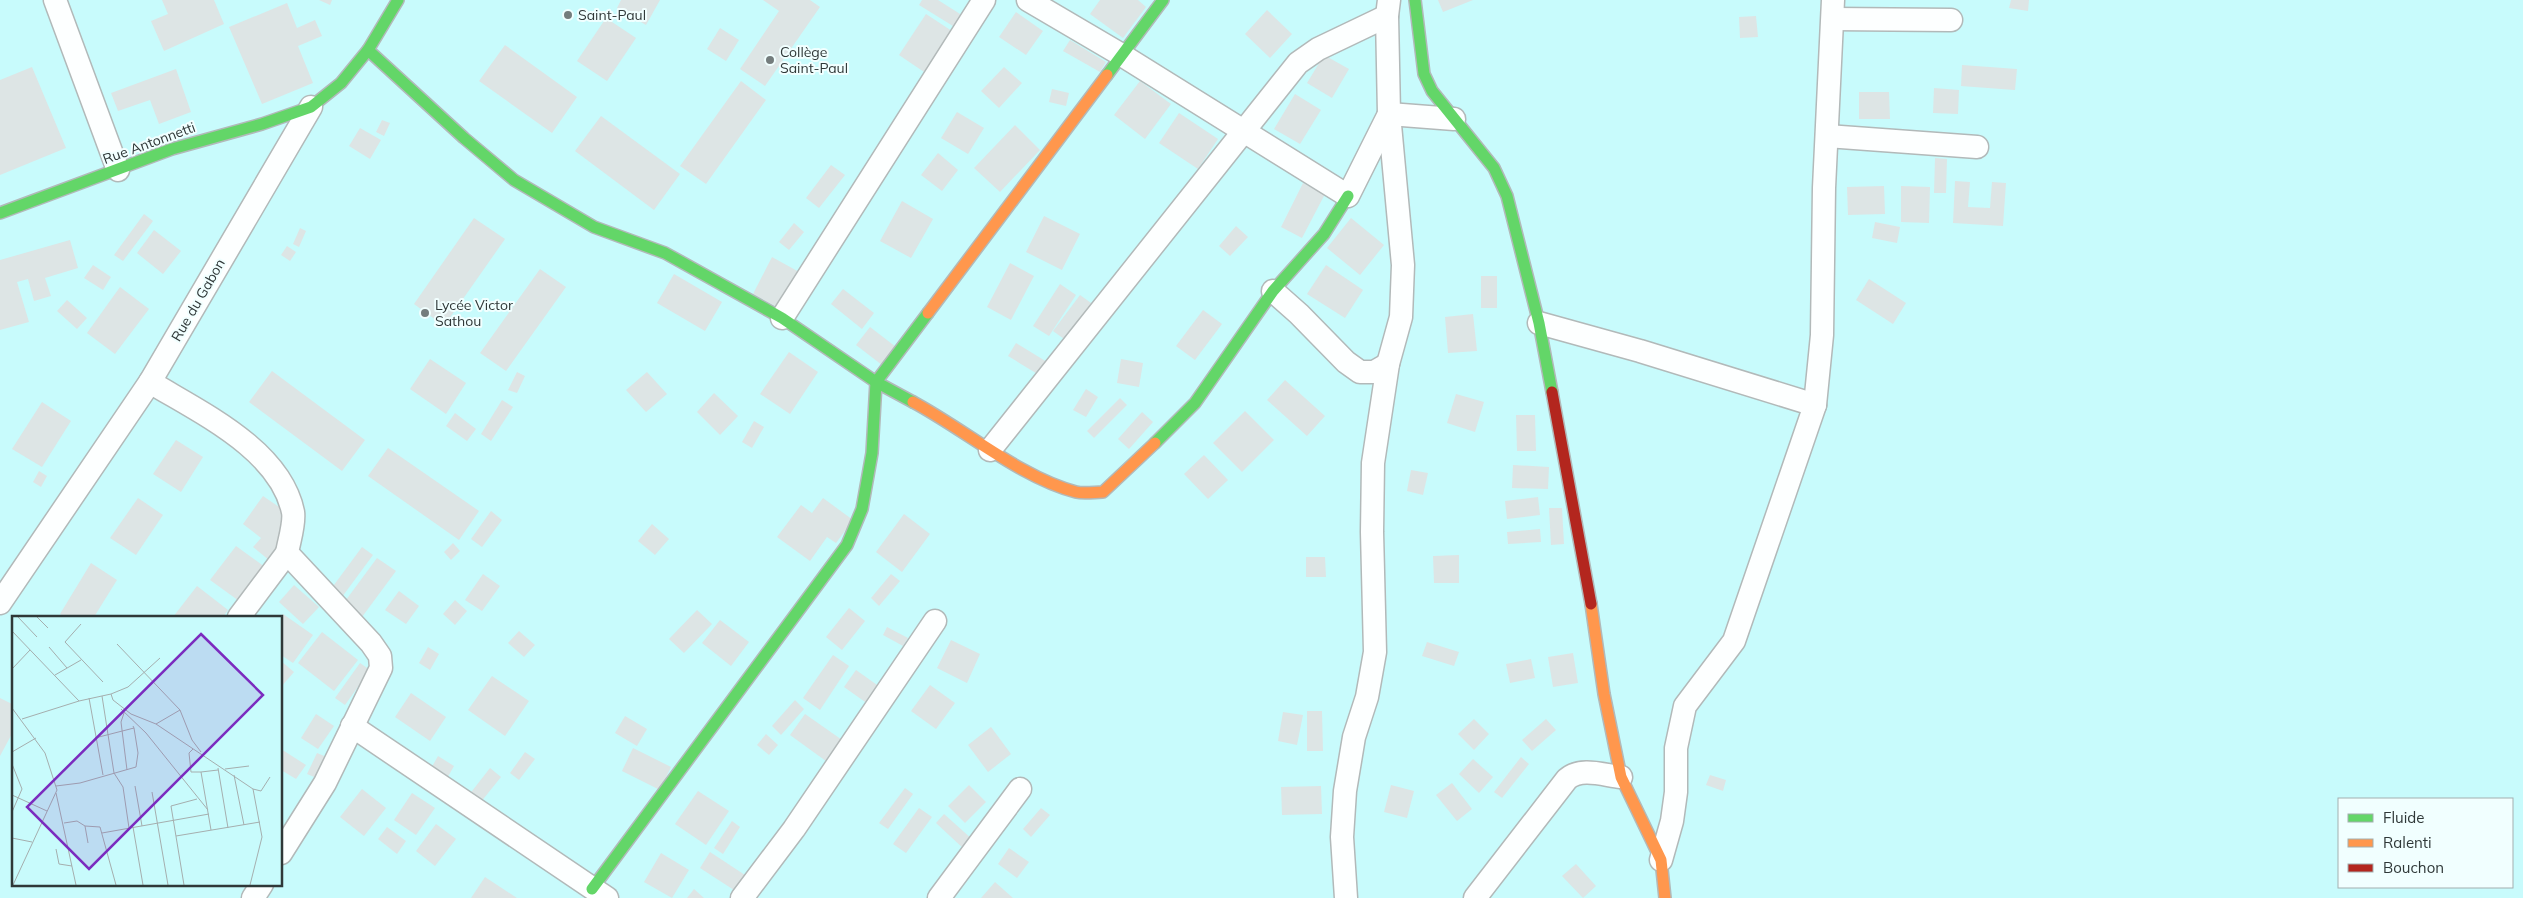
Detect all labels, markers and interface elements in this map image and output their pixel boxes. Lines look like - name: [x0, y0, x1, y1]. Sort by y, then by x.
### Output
- place label: Saint-Paul: [578, 6, 646, 24]
- marker: Saint-Paul: [562, 9, 574, 21]
- place label: Collège Saint-Paul: [780, 43, 848, 77]
- marker: Collège Saint-Paul: [764, 54, 776, 66]
- street label: Rue Antonnetti: [100, 118, 198, 168]
- street label: Rue du Gabon: [167, 255, 229, 345]
- place label: Lycée Victor Sathou: [435, 296, 514, 330]
- marker: Lycée Victor Sathou: [419, 307, 431, 319]
- inset map: [12, 616, 282, 886]
- legend: [2338, 798, 2513, 888]
- text: Fluide: [2383, 808, 2424, 827]
- text: Ralenti: [2383, 833, 2432, 852]
- text: Bouchon: [2383, 858, 2444, 877]

